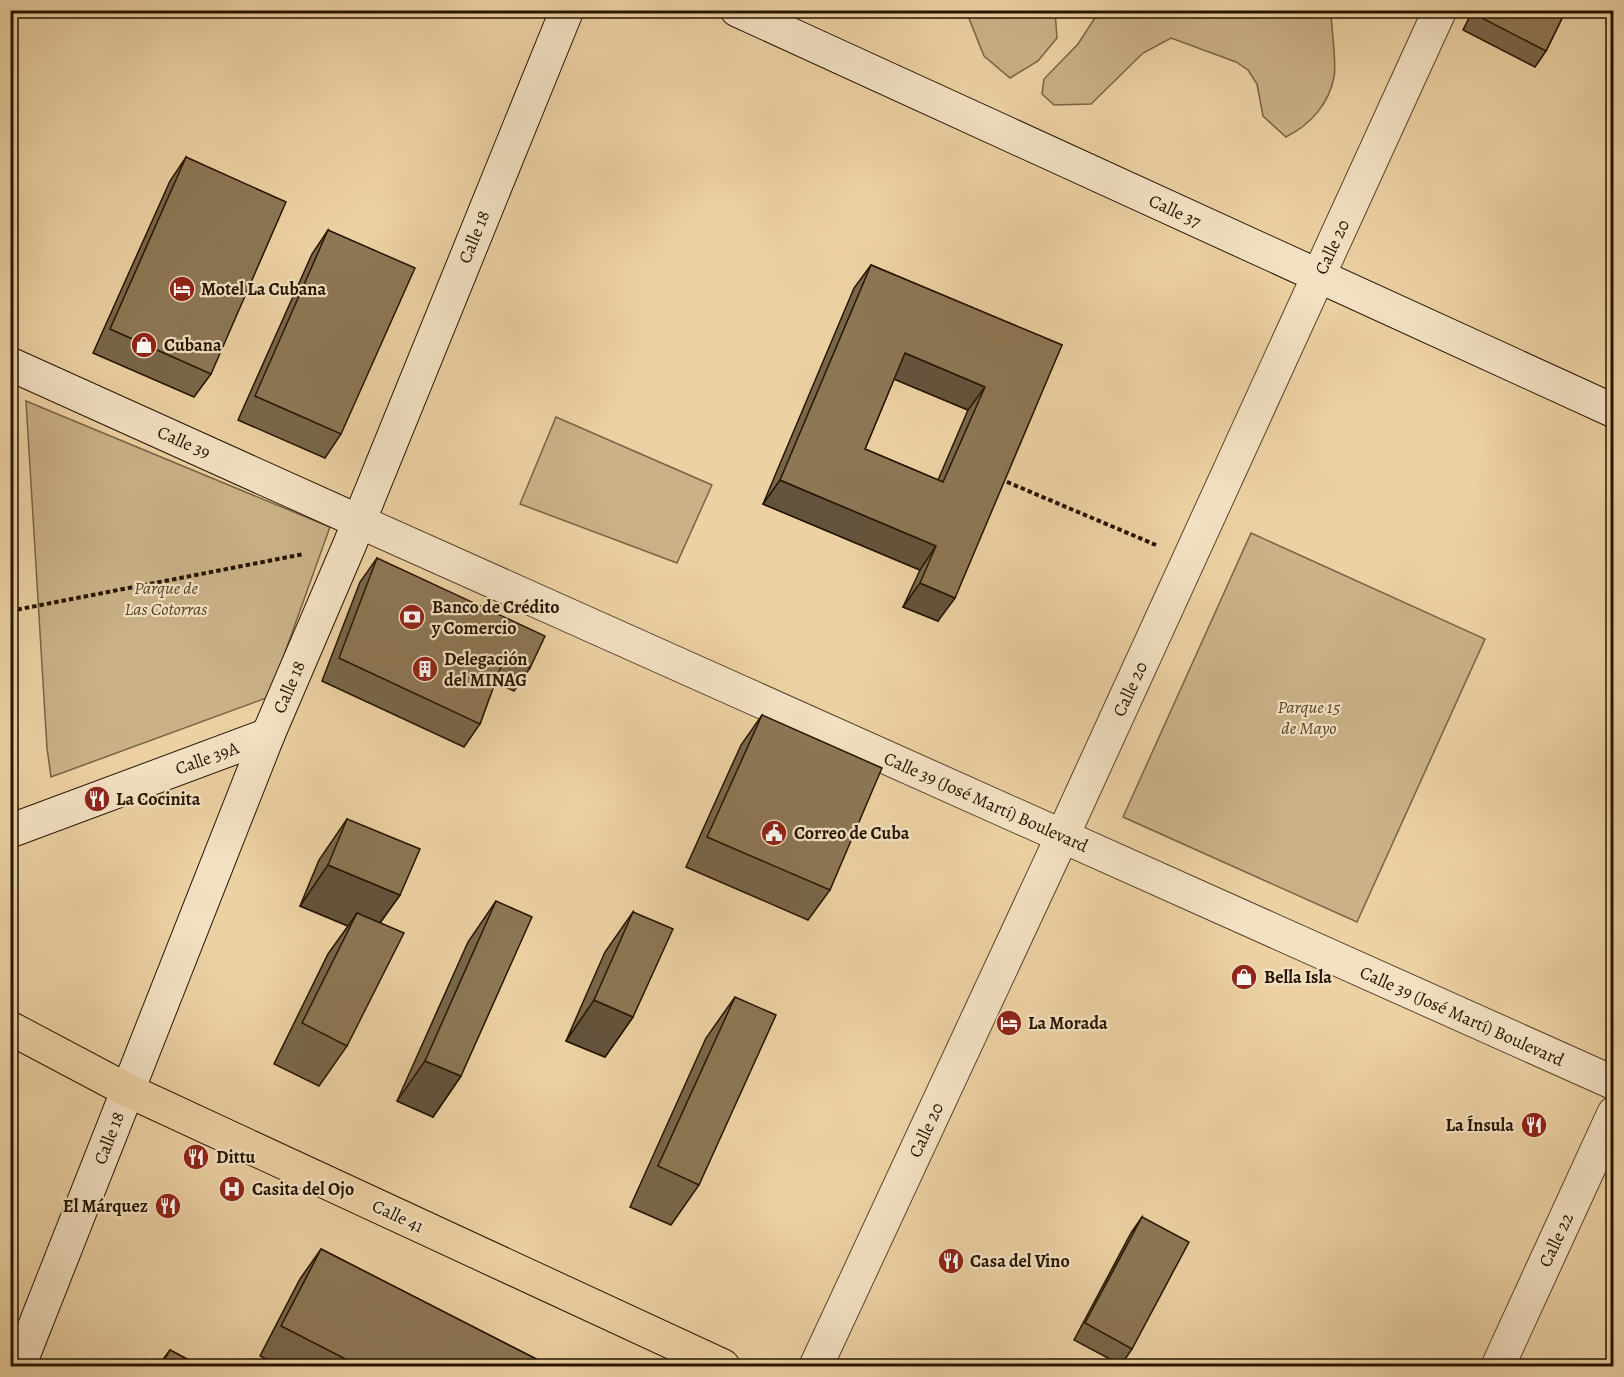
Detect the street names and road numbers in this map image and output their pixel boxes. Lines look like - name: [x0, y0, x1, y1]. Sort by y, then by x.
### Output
- street label: Calle 37: [1145, 188, 1205, 234]
- street label: Calle 18: [453, 207, 495, 267]
- street label: Calle 20: [1309, 216, 1355, 278]
- street label: Calle 39: [154, 420, 214, 464]
- street label: Calle 18: [267, 657, 311, 717]
- street label: Calle 20: [1107, 658, 1153, 720]
- street label: Calle 39A: [172, 735, 243, 781]
- street label: Calle 39 (José Martí) Boulevard: [880, 746, 1092, 858]
- street label: Calle 39 (José Martí) Boulevard: [1356, 960, 1568, 1072]
- street label: Calle 20: [903, 1099, 949, 1161]
- street label: Calle 18: [88, 1108, 130, 1168]
- street label: Calle 41: [368, 1194, 428, 1238]
- street label: Calle 22: [1533, 1209, 1579, 1271]

